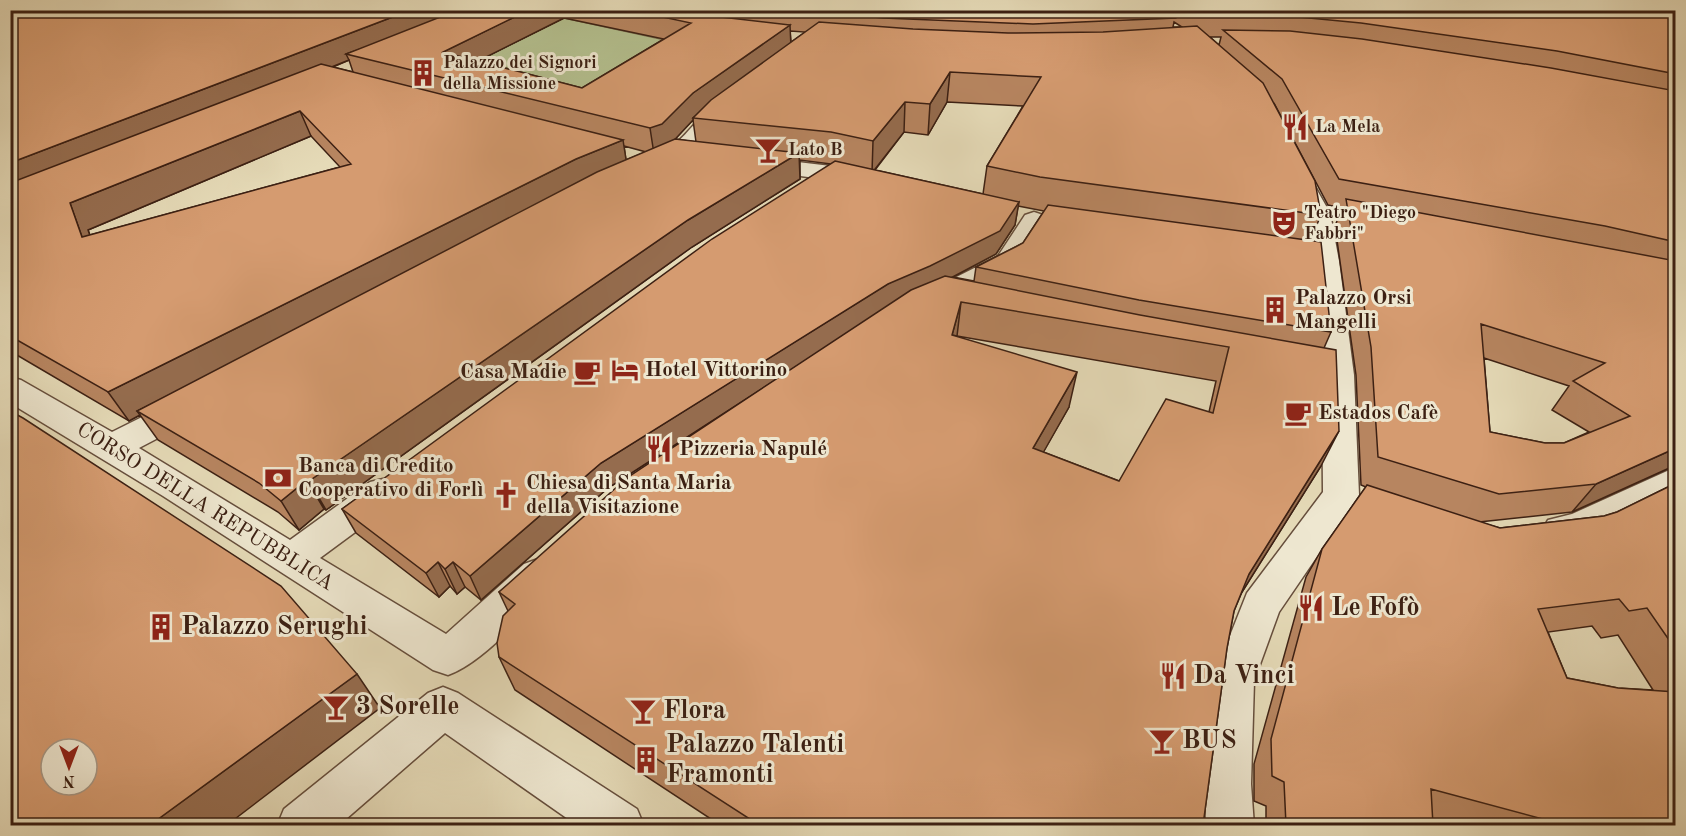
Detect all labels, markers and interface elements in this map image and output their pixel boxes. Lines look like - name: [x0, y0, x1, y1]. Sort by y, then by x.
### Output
- place label: Palazzo dei Signori della Missione: [443, 54, 597, 93]
- building icon: Palazzo dei Signori della Missione: [408, 58, 438, 88]
- restaurant icon: La Mela: [1280, 112, 1310, 142]
- place label: La Mela: [1315, 118, 1380, 136]
- bar icon: Lato B: [753, 135, 783, 165]
- place label: Lato B: [788, 141, 843, 159]
- place label: Teatro "Diego Fabbri": [1304, 204, 1416, 243]
- theatre icon: Teatro "Diego Fabbri": [1269, 208, 1299, 238]
- place label: Palazzo Orsi Mangelli: [1295, 288, 1412, 333]
- building icon: Palazzo Orsi Mangelli: [1260, 295, 1290, 325]
- hotel icon: Hotel Vittorino: [610, 355, 640, 385]
- cafe icon: Casa Madie: [572, 357, 602, 387]
- place label: Hotel Vittorino: [645, 360, 787, 381]
- place label: Casa Madie: [460, 362, 567, 383]
- cafe icon: Estados Cafè: [1283, 398, 1313, 428]
- place label: Estados Cafè: [1318, 403, 1438, 424]
- street label: CORSO DELLA REPUBBLICA: [73, 419, 337, 595]
- restaurant icon: Pizzeria Napulé: [644, 434, 674, 464]
- place label: Pizzeria Napulé: [679, 439, 827, 460]
- place label: Banca di Credito Cooperativo di Forlì: [298, 456, 483, 501]
- bank icon: Banca di Credito Cooperativo di Forlì: [263, 463, 293, 493]
- place label: Chiesa di Santa Maria della Visitazione: [526, 473, 732, 518]
- church icon: Chiesa di Santa Maria della Visitazione: [491, 480, 521, 510]
- restaurant icon: Le Fofò: [1296, 593, 1326, 623]
- place label: Le Fofò: [1331, 595, 1420, 621]
- building icon: Palazzo Serughi: [146, 612, 176, 642]
- place label: Palazzo Serughi: [181, 614, 367, 640]
- restaurant icon: Da Vinci: [1158, 661, 1188, 691]
- place label: Da Vinci: [1193, 663, 1294, 689]
- bar icon: 3 Sorelle: [321, 692, 351, 722]
- place label: 3 Sorelle: [356, 694, 459, 720]
- bar icon: Flora: [628, 696, 658, 726]
- place label: Flora: [663, 698, 726, 724]
- bar icon: BUS: [1147, 726, 1177, 756]
- place label: BUS: [1182, 728, 1237, 754]
- place label: Palazzo Talenti Framonti: [666, 732, 844, 788]
- north arrow: [39, 737, 99, 797]
- building icon: Palazzo Talenti Framonti: [631, 745, 661, 775]
- text: N: [62, 772, 75, 788]

